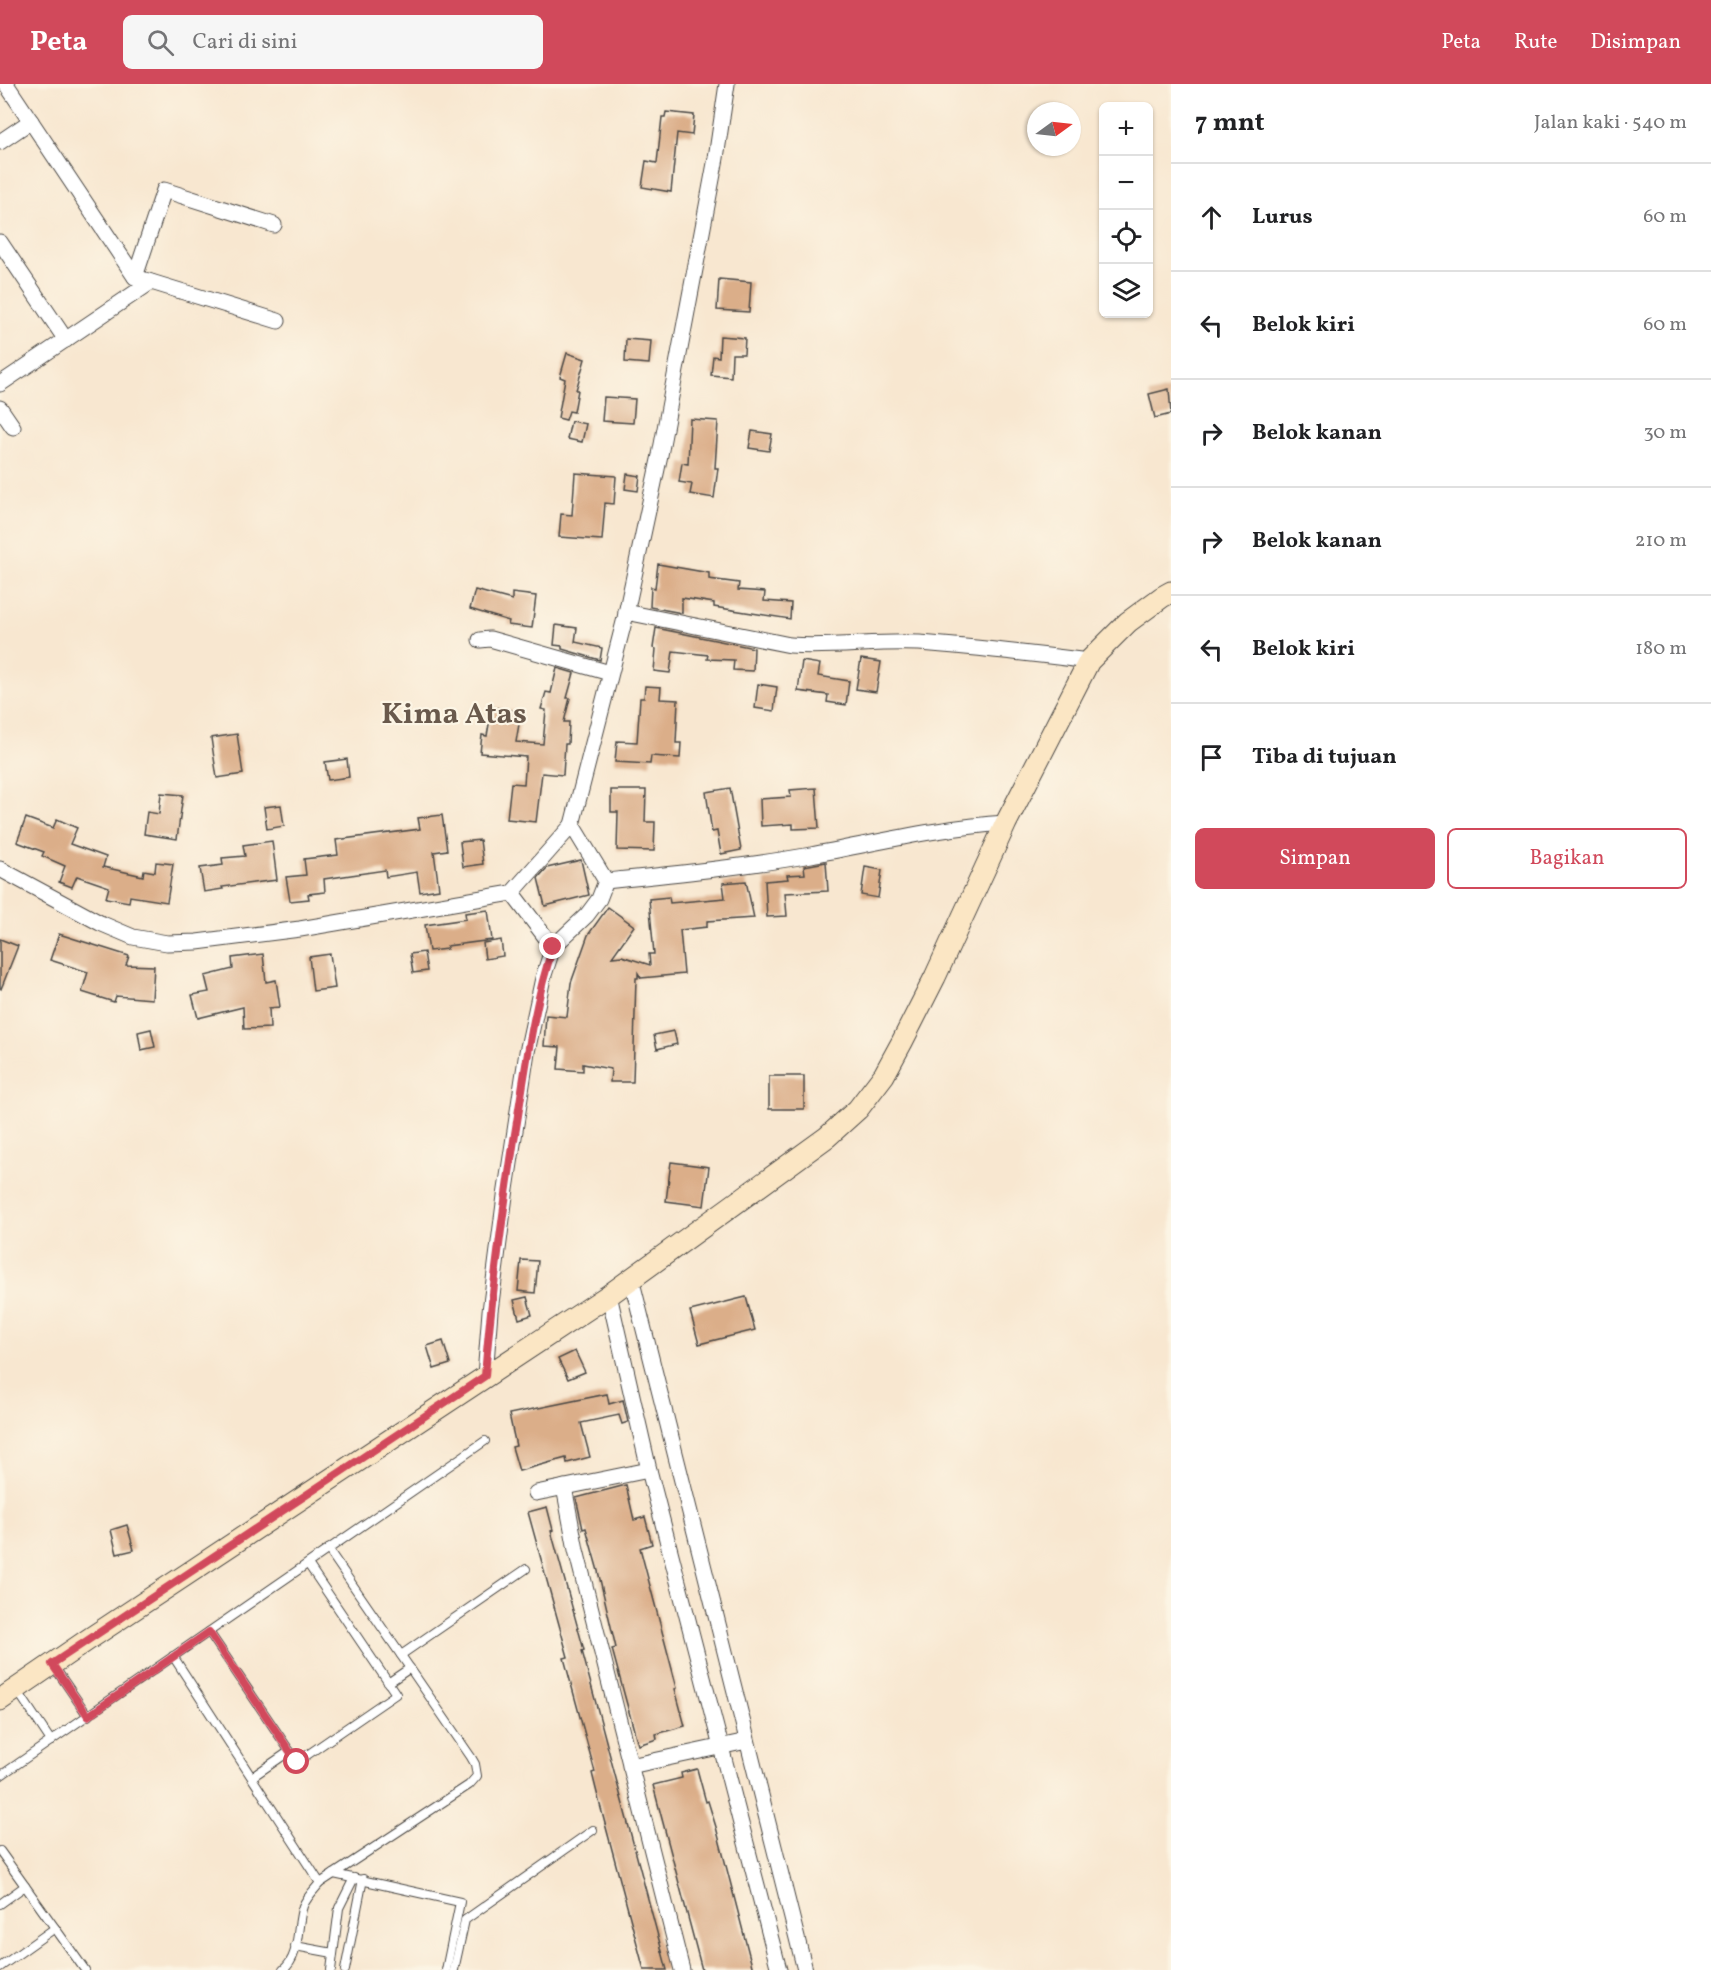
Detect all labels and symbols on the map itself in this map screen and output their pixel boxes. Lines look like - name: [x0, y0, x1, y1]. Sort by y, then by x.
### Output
- north arrow: [1027, 102, 1081, 156]
- district label: Kima Atas: [381, 694, 527, 736]
- route end: [539, 933, 565, 959]
- route start: [283, 1748, 309, 1774]

